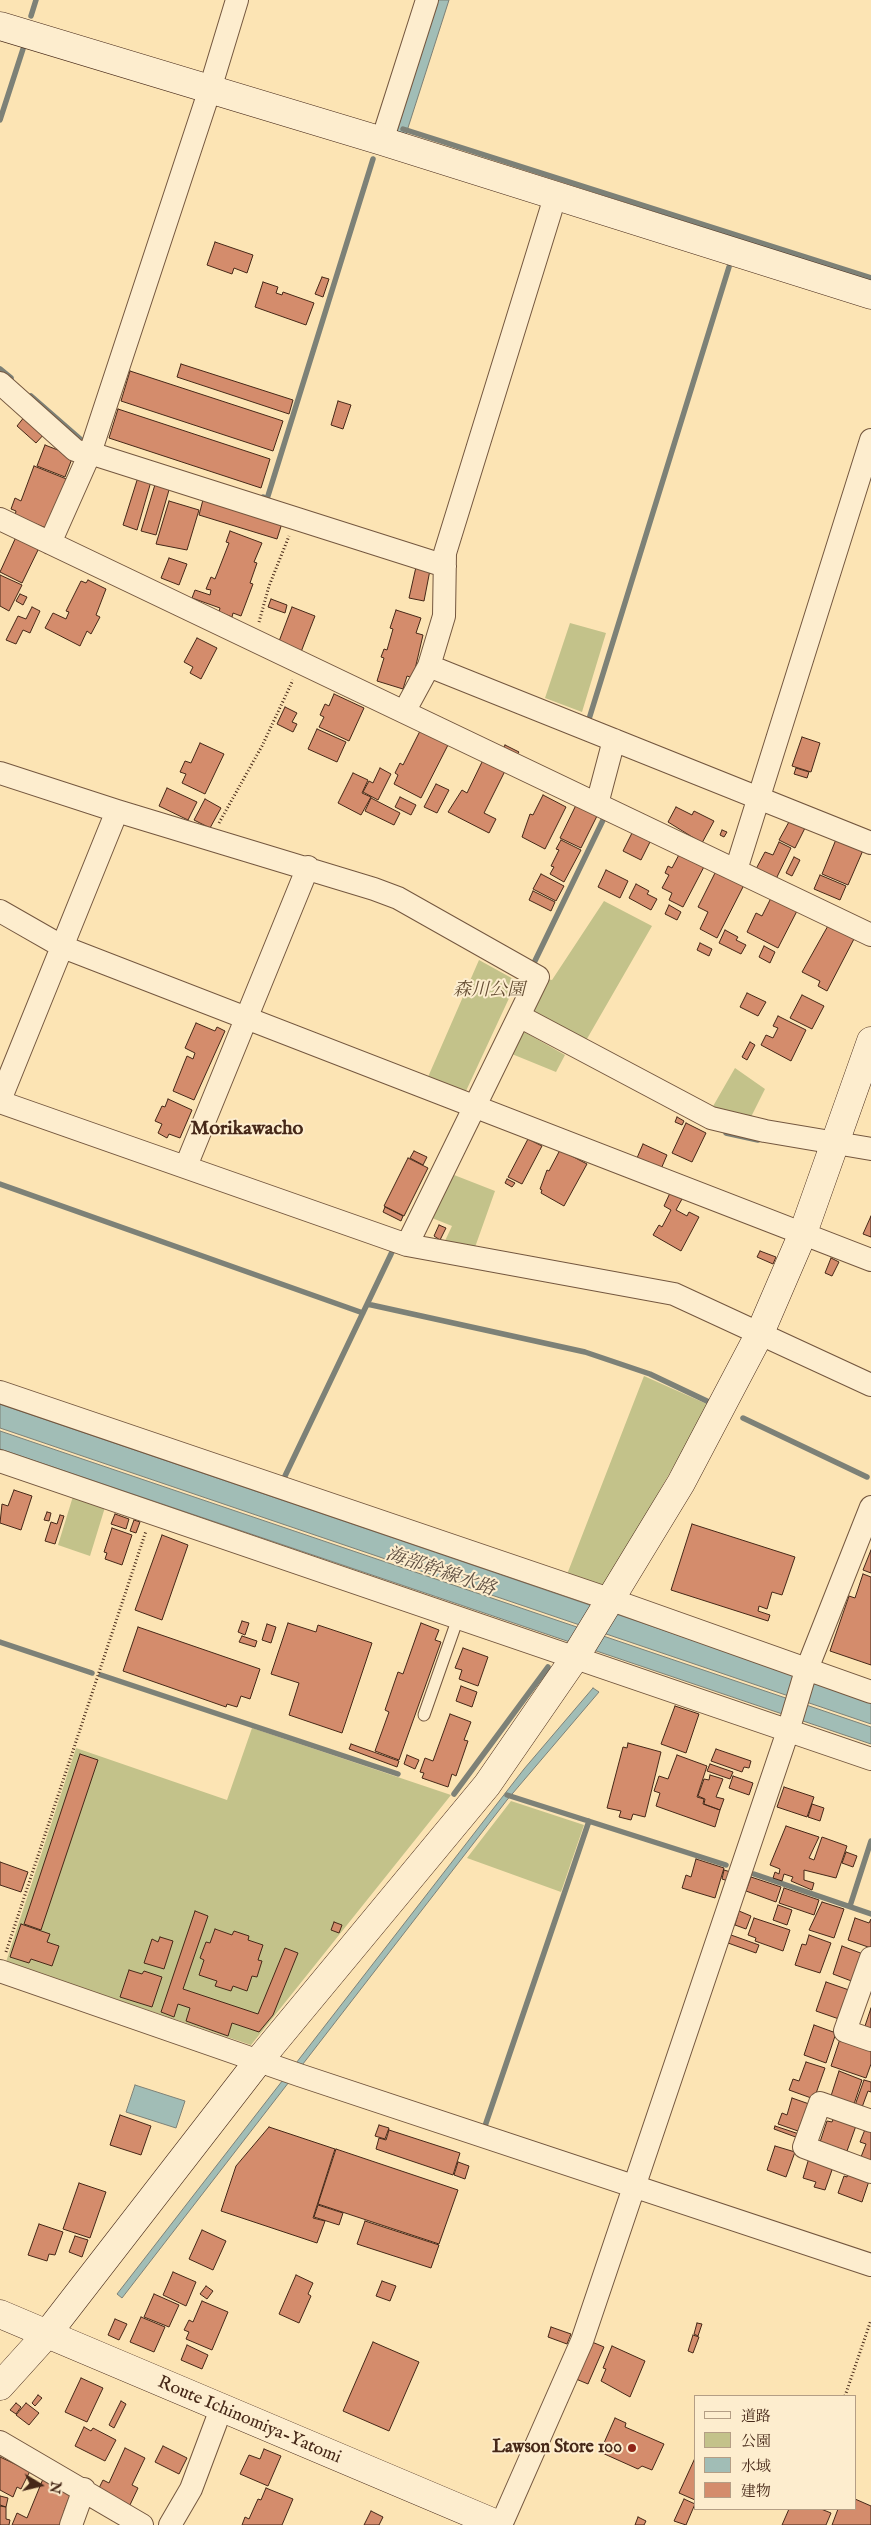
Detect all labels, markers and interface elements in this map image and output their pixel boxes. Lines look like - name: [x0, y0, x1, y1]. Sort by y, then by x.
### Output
- park label: 森川公園: [453, 980, 525, 1002]
- district label: Morikawacho: [191, 1118, 303, 1142]
- water label: 海部幹線水路: [382, 1544, 498, 1602]
- street label: Route Ichinomiya-Yatomi: [154, 2372, 344, 2470]
- legend: [694, 2395, 856, 2510]
- text: 道路: [741, 2407, 771, 2426]
- text: 公園: [741, 2432, 771, 2451]
- place label: Lawson Store 100: [492, 2437, 622, 2459]
- marker: Lawson Store 100: [626, 2442, 638, 2454]
- text: 水域: [741, 2457, 771, 2476]
- north arrow: [15, 2460, 65, 2510]
- text: N: [45, 2480, 65, 2495]
- text: 建物: [741, 2482, 771, 2501]

